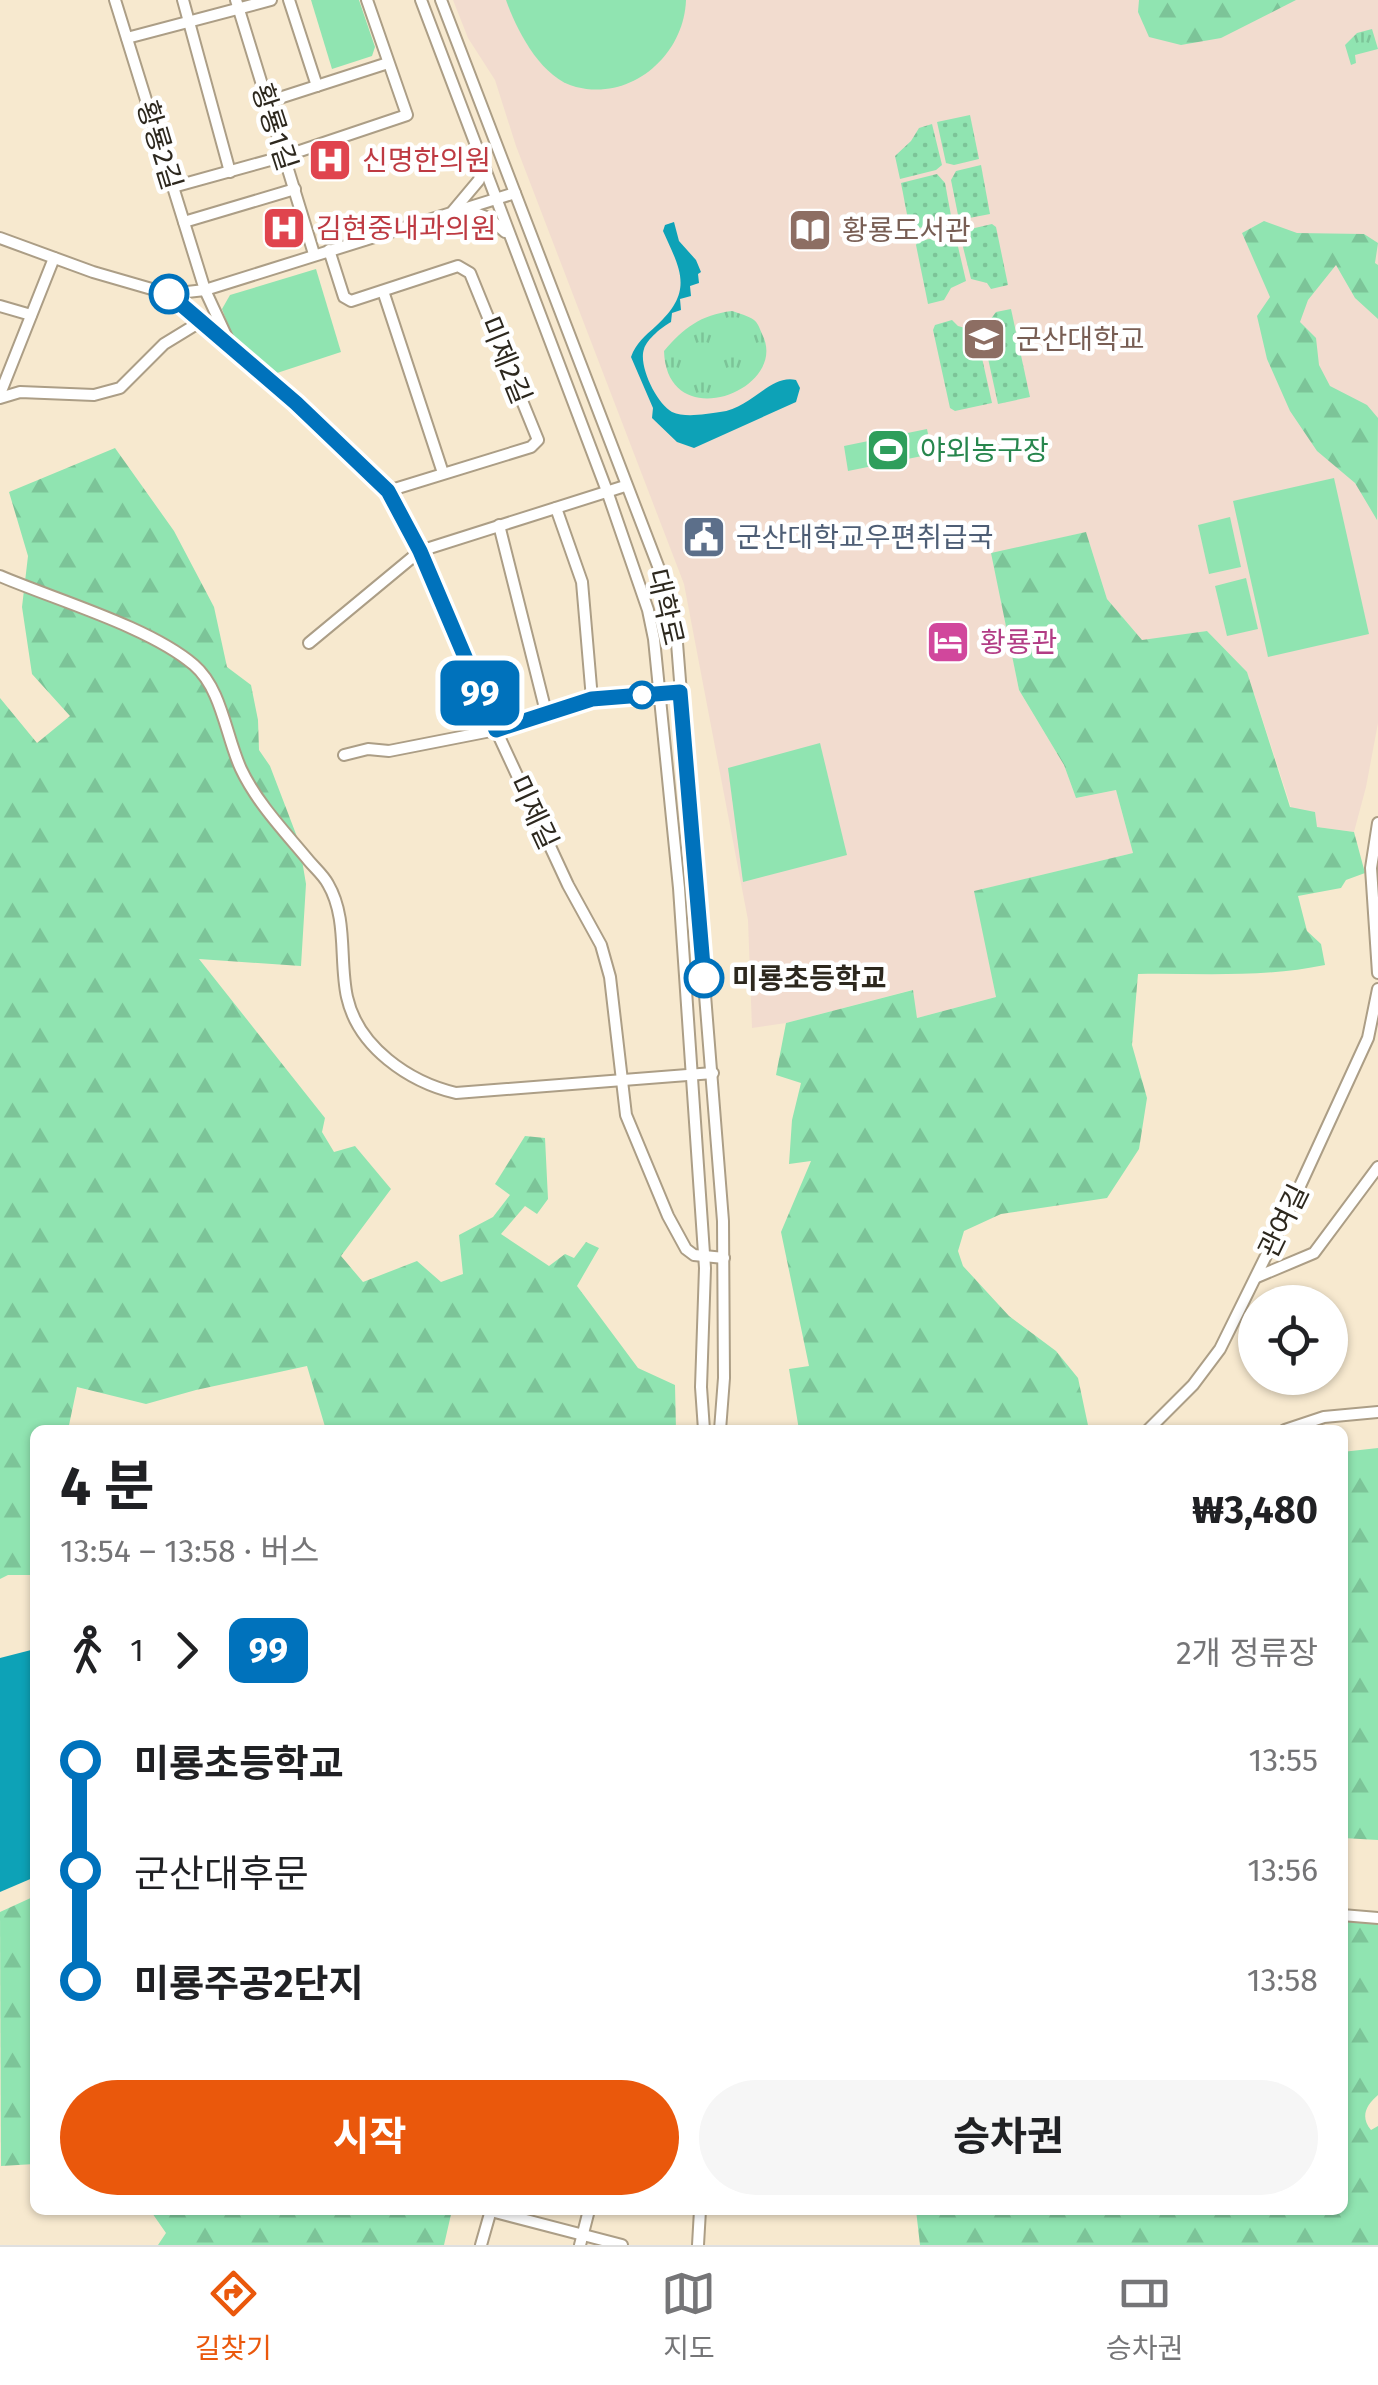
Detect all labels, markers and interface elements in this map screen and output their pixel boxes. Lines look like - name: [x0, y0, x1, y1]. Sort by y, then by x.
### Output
- street label: 황룡1길: [245, 80, 304, 175]
- street label: 황룡2길: [130, 97, 189, 194]
- hospital icon: 신명한의원: [307, 137, 353, 183]
- place label: 신명한의원: [362, 144, 491, 177]
- hospital icon: 김현중내과의원: [261, 205, 307, 251]
- library icon: 황룡도서관: [787, 207, 833, 253]
- place label: 김현중내과의원: [316, 212, 496, 245]
- place label: 황룡도서관: [842, 214, 971, 247]
- unlabelled marker: [150, 275, 188, 313]
- street label: 미제2길: [473, 312, 538, 409]
- school or university icon: 군산대학교: [961, 316, 1007, 362]
- place label: 군산대학교: [1016, 323, 1145, 356]
- sports icon: 야외농구장: [865, 427, 911, 473]
- place label: 야외농구장: [920, 434, 1049, 467]
- public building icon: 군산대학교우편취급국: [681, 514, 727, 560]
- place label: 군산대학교우편취급국: [736, 521, 994, 554]
- street label: 대학로: [641, 566, 690, 648]
- hotel icon: 황룡관: [925, 619, 971, 665]
- place label: 황룡관: [980, 626, 1057, 659]
- line badge: 99: [435, 660, 525, 726]
- text: 99: [460, 672, 500, 714]
- unlabelled marker: [629, 682, 655, 708]
- street label: 미제길: [502, 770, 565, 854]
- marker: 미룡초등학교: [685, 959, 723, 997]
- place label: 미룡초등학교: [732, 962, 887, 995]
- street label: 관여길: [1252, 1179, 1315, 1263]
- map controls: [1238, 1285, 1348, 1395]
- button: locate: [1238, 1285, 1348, 1395]
- text: 4 분: [60, 1454, 155, 1520]
- text: ₩3,480: [1192, 1487, 1318, 1533]
- text: 13:54 – 13:58 · 버스: [60, 1532, 319, 1570]
- icon: walk: [60, 1623, 115, 1678]
- icon: forward: [159, 1623, 214, 1678]
- text: 99: [249, 1629, 288, 1671]
- text: 1: [130, 1631, 144, 1669]
- text: 2개 정류장: [1176, 1634, 1318, 1672]
- text: 미룡초등학교: [134, 1741, 344, 1787]
- text: 13:55: [1248, 1741, 1318, 1779]
- text: 군산대후문: [134, 1851, 309, 1897]
- text: 13:56: [1247, 1851, 1318, 1889]
- text: 미룡주공2단지: [134, 1961, 363, 2007]
- text: 13:58: [1247, 1961, 1318, 1999]
- button: 시작: [60, 2080, 679, 2195]
- button: 승차권: [699, 2080, 1318, 2195]
- tab: 길찾기: [195, 2266, 272, 2366]
- tab: 지도: [661, 2266, 716, 2366]
- tab: 승차권: [1106, 2266, 1183, 2366]

